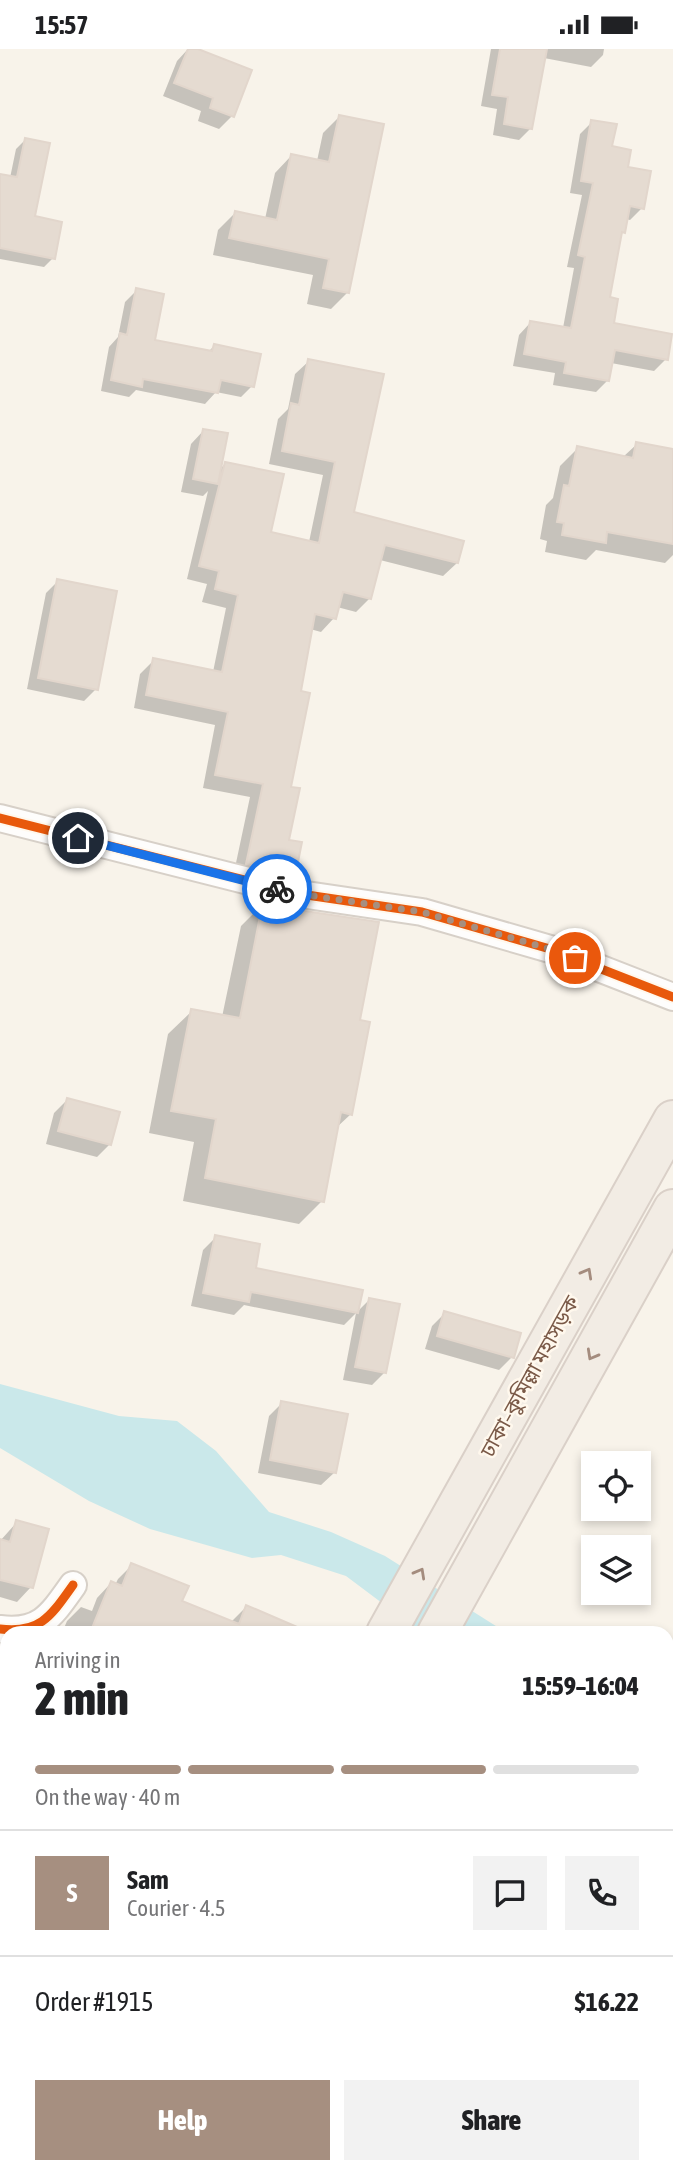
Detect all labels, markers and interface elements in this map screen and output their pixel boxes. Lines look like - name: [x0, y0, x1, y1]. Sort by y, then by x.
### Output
- text: 15:57: [35, 10, 89, 40]
- pin: [48, 808, 108, 868]
- icon: home: [59, 819, 97, 857]
- courier: [242, 854, 312, 924]
- icon: bike: [258, 870, 296, 908]
- pin: [545, 928, 605, 988]
- icon: bag: [556, 939, 594, 977]
- one-way arrow: [579, 1268, 592, 1281]
- street label: ঢাকা–কুমিল্লা মহাসড়ক: [474, 1290, 585, 1462]
- one-way arrow: [587, 1347, 600, 1360]
- map controls: [581, 1451, 651, 1605]
- button: locate: [581, 1451, 651, 1521]
- button: layers: [581, 1535, 651, 1605]
- one-way arrow: [412, 1568, 425, 1581]
- text: Arriving in: [35, 1647, 121, 1673]
- text: 15:59–16:04: [522, 1671, 639, 1701]
- text: 2 min: [35, 1672, 129, 1725]
- text: On the way · 40 m: [35, 1784, 180, 1810]
- button: chat: [473, 1856, 547, 1930]
- button: phone: [565, 1856, 639, 1930]
- text: Sam: [127, 1865, 169, 1895]
- text: S: [67, 1878, 77, 1908]
- text: Courier · 4.5: [127, 1895, 226, 1921]
- text: Order #1915: [35, 1987, 154, 2017]
- text: $16.22: [575, 1987, 639, 2017]
- button: Help: [35, 2080, 330, 2160]
- button: Share: [344, 2080, 639, 2160]

